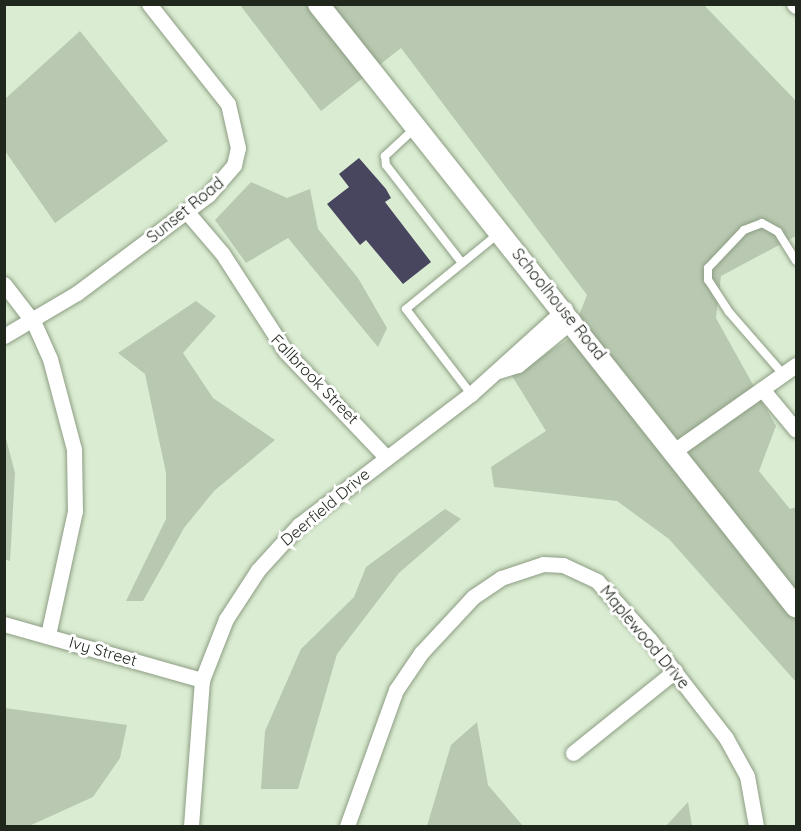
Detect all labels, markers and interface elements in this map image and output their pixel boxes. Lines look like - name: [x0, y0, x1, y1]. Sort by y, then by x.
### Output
- street label: Sunset Road: [143, 173, 227, 247]
- street label: Schoolhouse Road: [508, 244, 610, 364]
- street label: Fallbrook Street: [267, 330, 363, 428]
- street label: Deerfield Drive: [277, 464, 373, 550]
- street label: Maplewood Drive: [596, 581, 694, 693]
- street label: Ivy Street: [67, 632, 139, 670]

